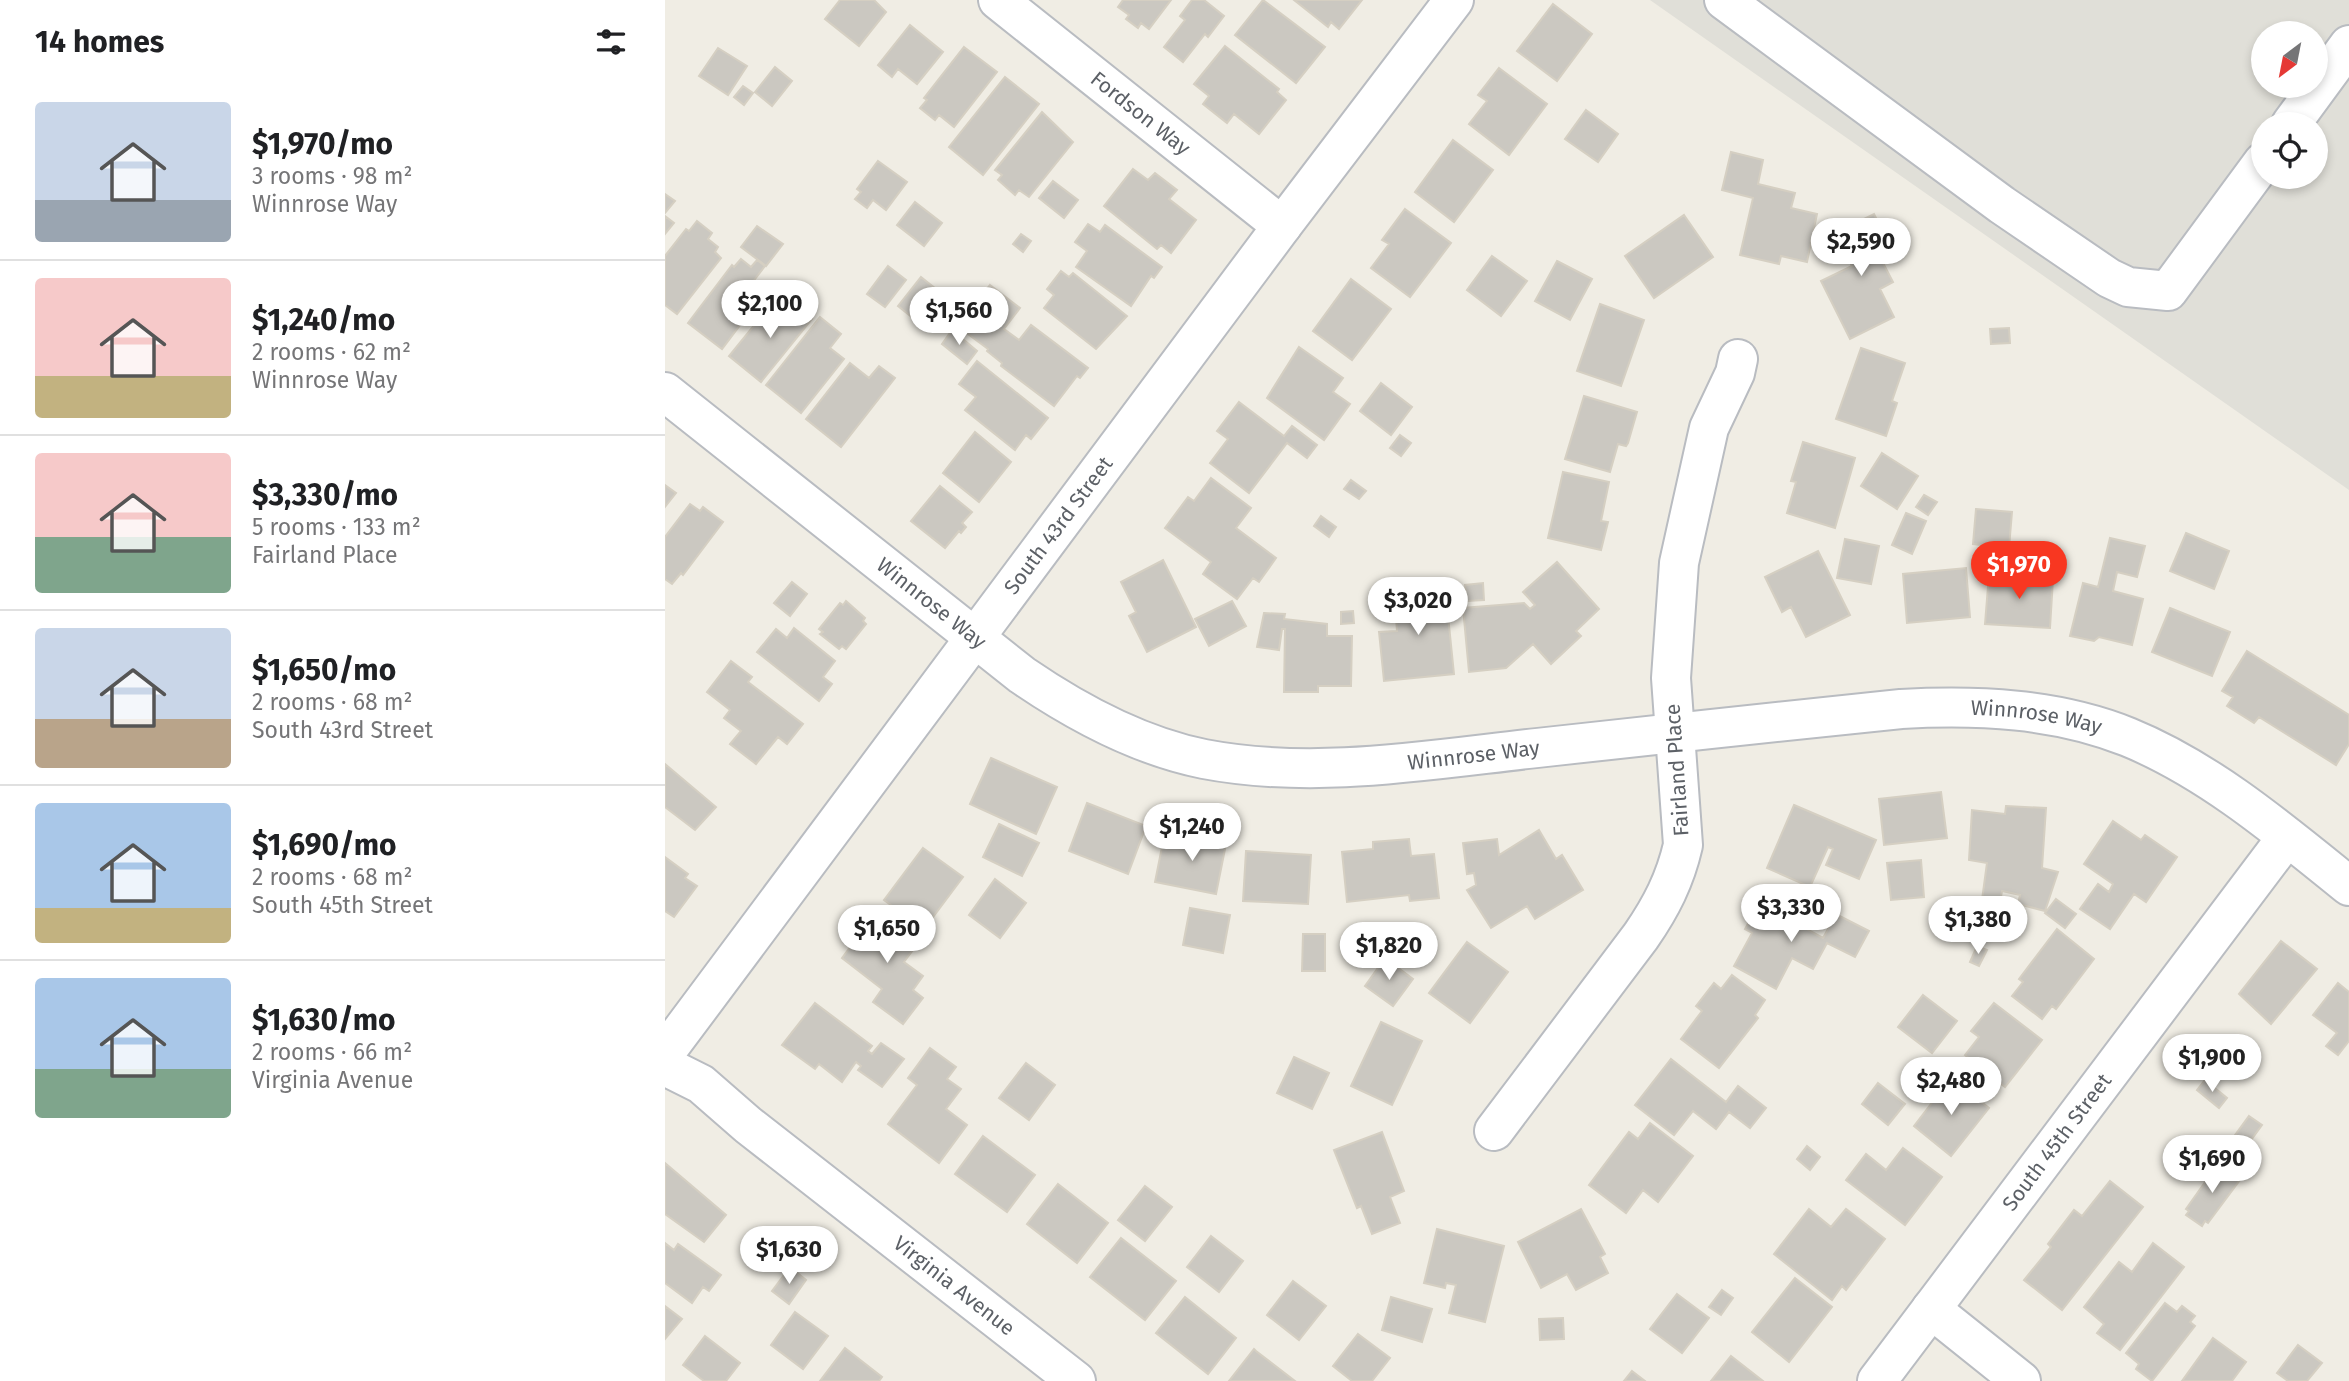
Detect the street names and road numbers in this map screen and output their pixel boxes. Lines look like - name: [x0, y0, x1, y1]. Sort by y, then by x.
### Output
- street label: Fordson Way: [1085, 66, 1196, 161]
- street label: South 43rd Street: [999, 451, 1119, 600]
- street label: Winnrose Way: [871, 552, 992, 655]
- street label: Winnrose Way: [1970, 695, 2106, 740]
- street label: Fairland Place: [1659, 703, 1695, 837]
- street label: Winnrose Way: [1406, 735, 1542, 776]
- street label: South 45th Street: [1997, 1068, 2117, 1216]
- street label: Virginia Avenue: [888, 1230, 1020, 1341]

